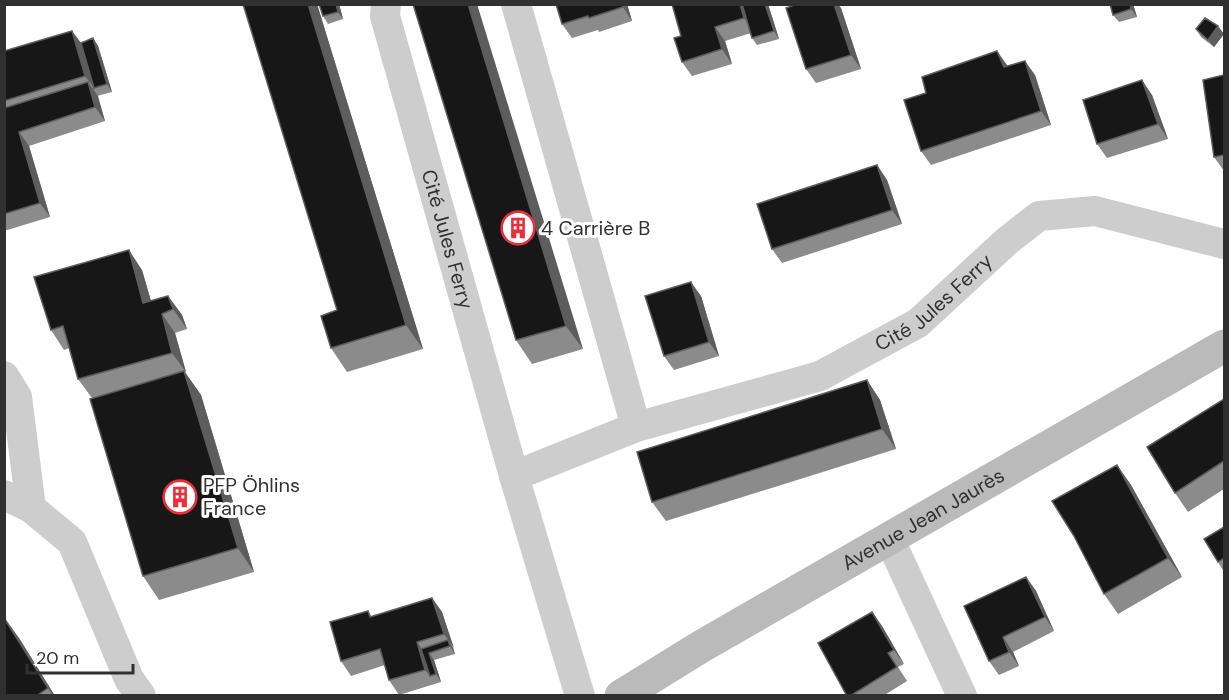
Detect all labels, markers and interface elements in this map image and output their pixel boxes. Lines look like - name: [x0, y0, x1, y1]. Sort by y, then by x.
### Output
- street label: Cité Jules Ferry: [416, 167, 480, 312]
- building icon: 4 Carrière B: [500, 210, 536, 246]
- place label: 4 Carrière B: [541, 215, 650, 241]
- street label: Cité Jules Ferry: [870, 248, 998, 357]
- street label: Avenue Jean Jaurès: [837, 462, 1009, 576]
- place label: PFP Öhlins France: [203, 472, 300, 521]
- building icon: PFP Öhlins France: [162, 479, 198, 515]
- scale bar: [27, 637, 134, 675]
- text: 20 m: [36, 646, 79, 670]

